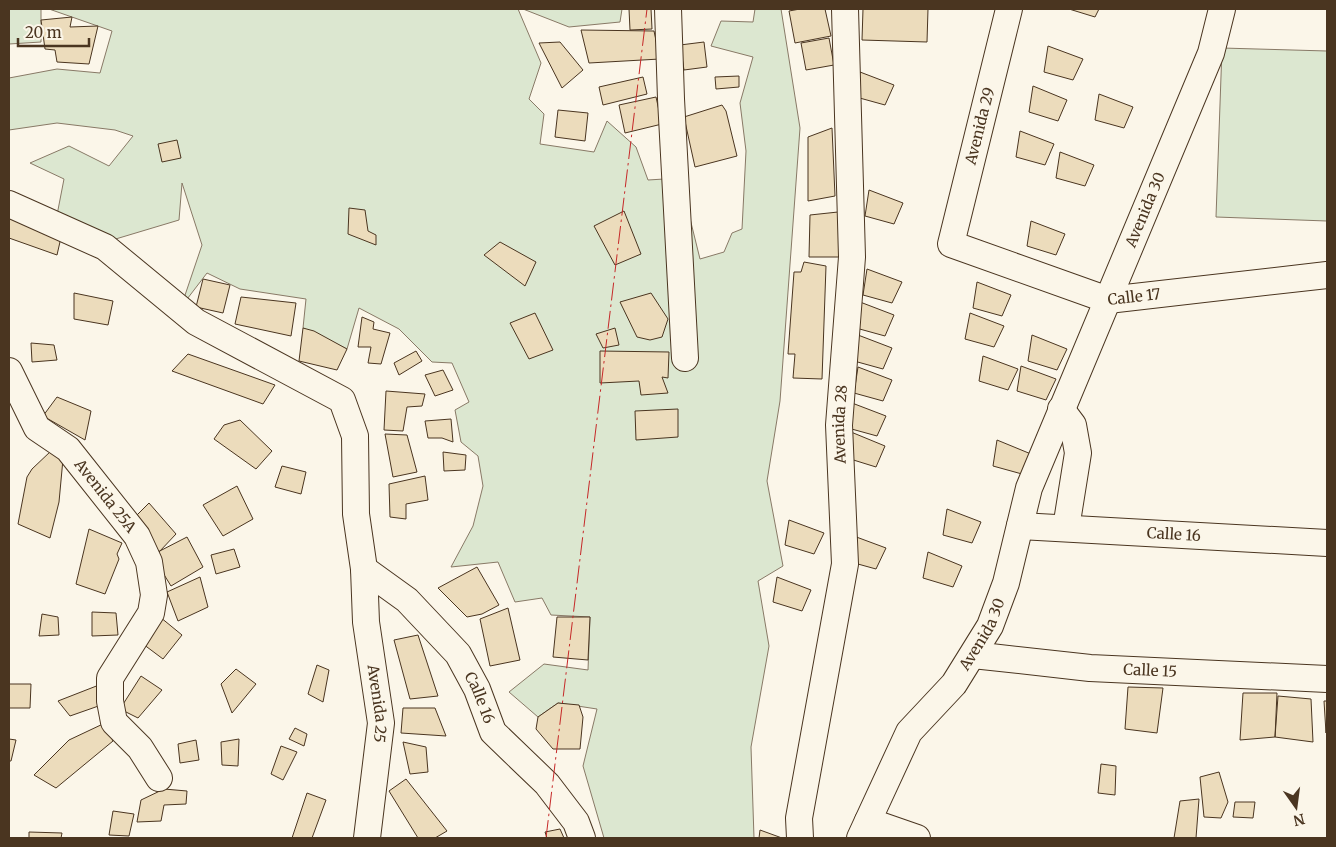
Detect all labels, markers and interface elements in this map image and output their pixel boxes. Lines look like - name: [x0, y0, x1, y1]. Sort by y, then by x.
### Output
- scale bar: [18, 15, 89, 47]
- text: 20 m: [25, 23, 62, 42]
- street label: Avenida 29: [961, 85, 998, 167]
- street label: Avenida 30: [1120, 169, 1169, 251]
- street label: Calle 17: [1106, 284, 1162, 309]
- street label: Avenida 28: [829, 384, 851, 465]
- street label: Avenida 25A: [70, 454, 141, 537]
- street label: Calle 16: [1146, 523, 1201, 545]
- street label: Avenida 30: [954, 595, 1009, 675]
- street label: Calle 15: [1123, 660, 1178, 681]
- street label: Avenida 25: [363, 662, 391, 744]
- street label: Calle 16: [460, 668, 499, 726]
- north arrow: [1271, 782, 1321, 832]
- text: N: [1292, 810, 1307, 830]

